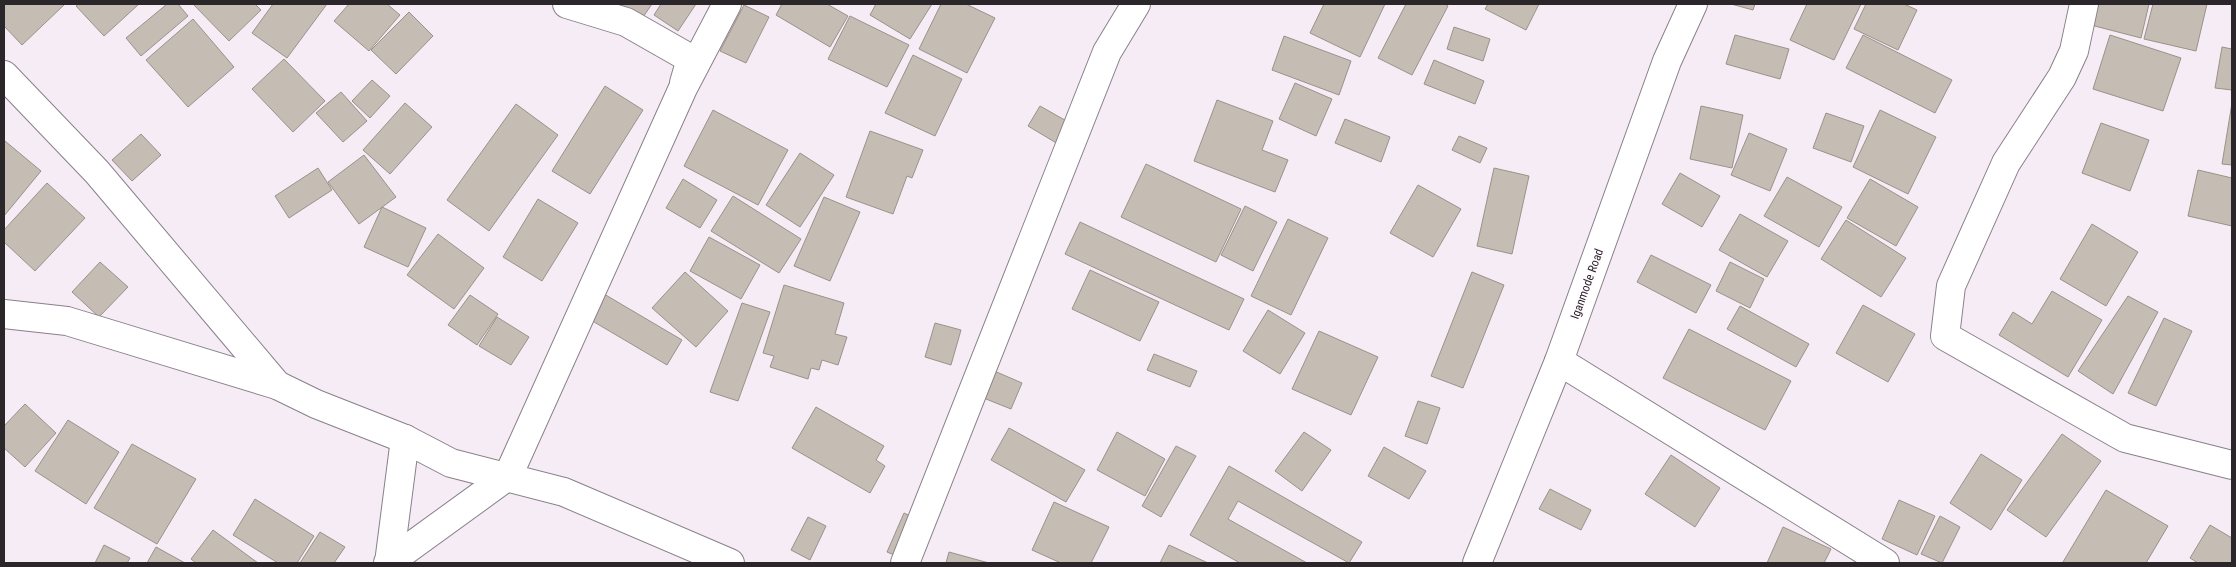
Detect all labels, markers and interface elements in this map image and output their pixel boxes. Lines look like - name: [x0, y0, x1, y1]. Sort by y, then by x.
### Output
- street label: Iganmode Road: [1568, 247, 1606, 321]

